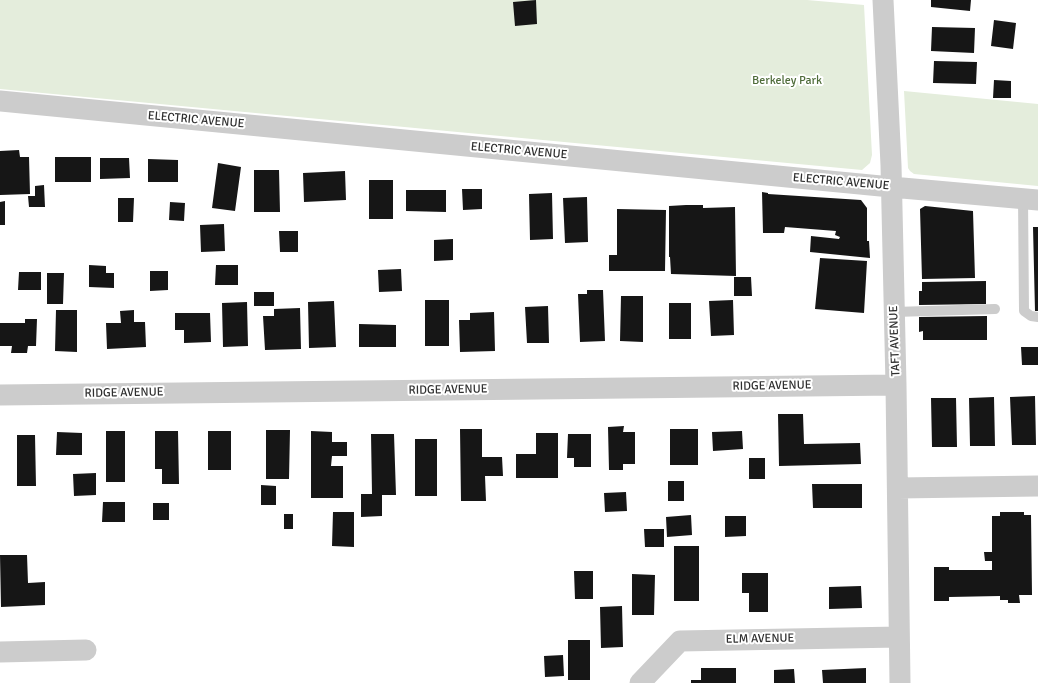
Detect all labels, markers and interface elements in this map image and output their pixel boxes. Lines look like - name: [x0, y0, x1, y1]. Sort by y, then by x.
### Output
- park label: Berkeley Park: [752, 74, 822, 88]
- street label: ELECTRIC AVENUE: [147, 109, 245, 131]
- street label: ELECTRIC AVENUE: [470, 140, 568, 162]
- street label: ELECTRIC AVENUE: [792, 171, 890, 193]
- street label: TAFT AVENUE: [887, 305, 903, 377]
- street label: RIDGE AVENUE: [732, 378, 812, 394]
- street label: RIDGE AVENUE: [408, 382, 488, 398]
- street label: RIDGE AVENUE: [84, 385, 164, 401]
- street label: ELM AVENUE: [726, 631, 794, 647]

